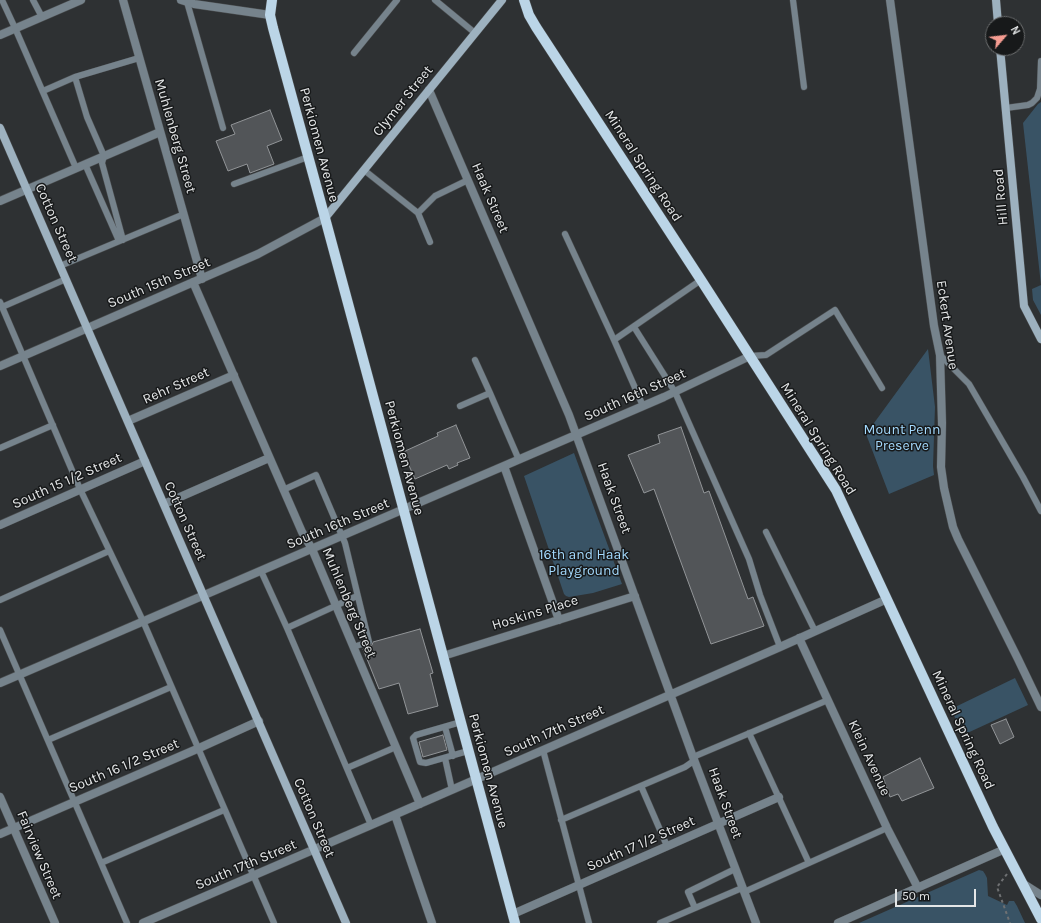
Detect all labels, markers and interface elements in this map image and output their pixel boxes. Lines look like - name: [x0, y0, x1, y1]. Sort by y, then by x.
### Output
- north arrow: [985, 16, 1025, 56]
- text: N: [1008, 24, 1023, 37]
- street label: Clymer Street: [369, 62, 437, 140]
- street label: Muhlenberg Street: [151, 77, 199, 195]
- street label: Perkiomen Avenue: [296, 86, 342, 204]
- street label: Mineral Spring Road: [601, 107, 685, 225]
- street label: Haak Street: [468, 160, 512, 236]
- street label: Hill Road: [990, 168, 1012, 226]
- street label: Cotton Street: [31, 181, 81, 265]
- street label: South 15th Street: [105, 254, 213, 312]
- street label: Eckert Avenue: [932, 279, 962, 371]
- street label: Rehr Street: [140, 364, 212, 408]
- street label: South 16th Street: [581, 365, 689, 425]
- street label: Mineral Spring Road: [777, 380, 859, 498]
- street label: Perkiomen Avenue: [381, 399, 427, 517]
- park label: Mount Penn Preserve: [864, 422, 940, 454]
- street label: South 15 1/2 Street: [10, 449, 124, 513]
- street label: Haak Street: [593, 460, 635, 536]
- street label: Cotton Street: [160, 479, 210, 563]
- street label: South 16th Street: [284, 495, 392, 553]
- street label: Muhlenberg Street: [318, 545, 380, 661]
- park label: 16th and Haak Playground: [539, 547, 629, 580]
- street label: Hoskins Place: [490, 592, 580, 634]
- street label: Mineral Spring Road: [928, 668, 998, 792]
- street label: South 17th Street: [501, 701, 607, 761]
- street label: Perkiomen Avenue: [465, 712, 511, 830]
- street label: Klein Avenue: [844, 717, 894, 799]
- street label: South 16 1/2 Street: [66, 735, 182, 797]
- street label: Haak Street: [704, 765, 746, 841]
- street label: Cotton Street: [290, 776, 338, 860]
- street label: Fairview Street: [13, 808, 65, 902]
- street label: South 17 1/2 Street: [584, 813, 698, 875]
- street label: South 17th Street: [193, 836, 299, 894]
- scale bar: [897, 881, 978, 907]
- text: 50 m: [902, 889, 930, 903]

